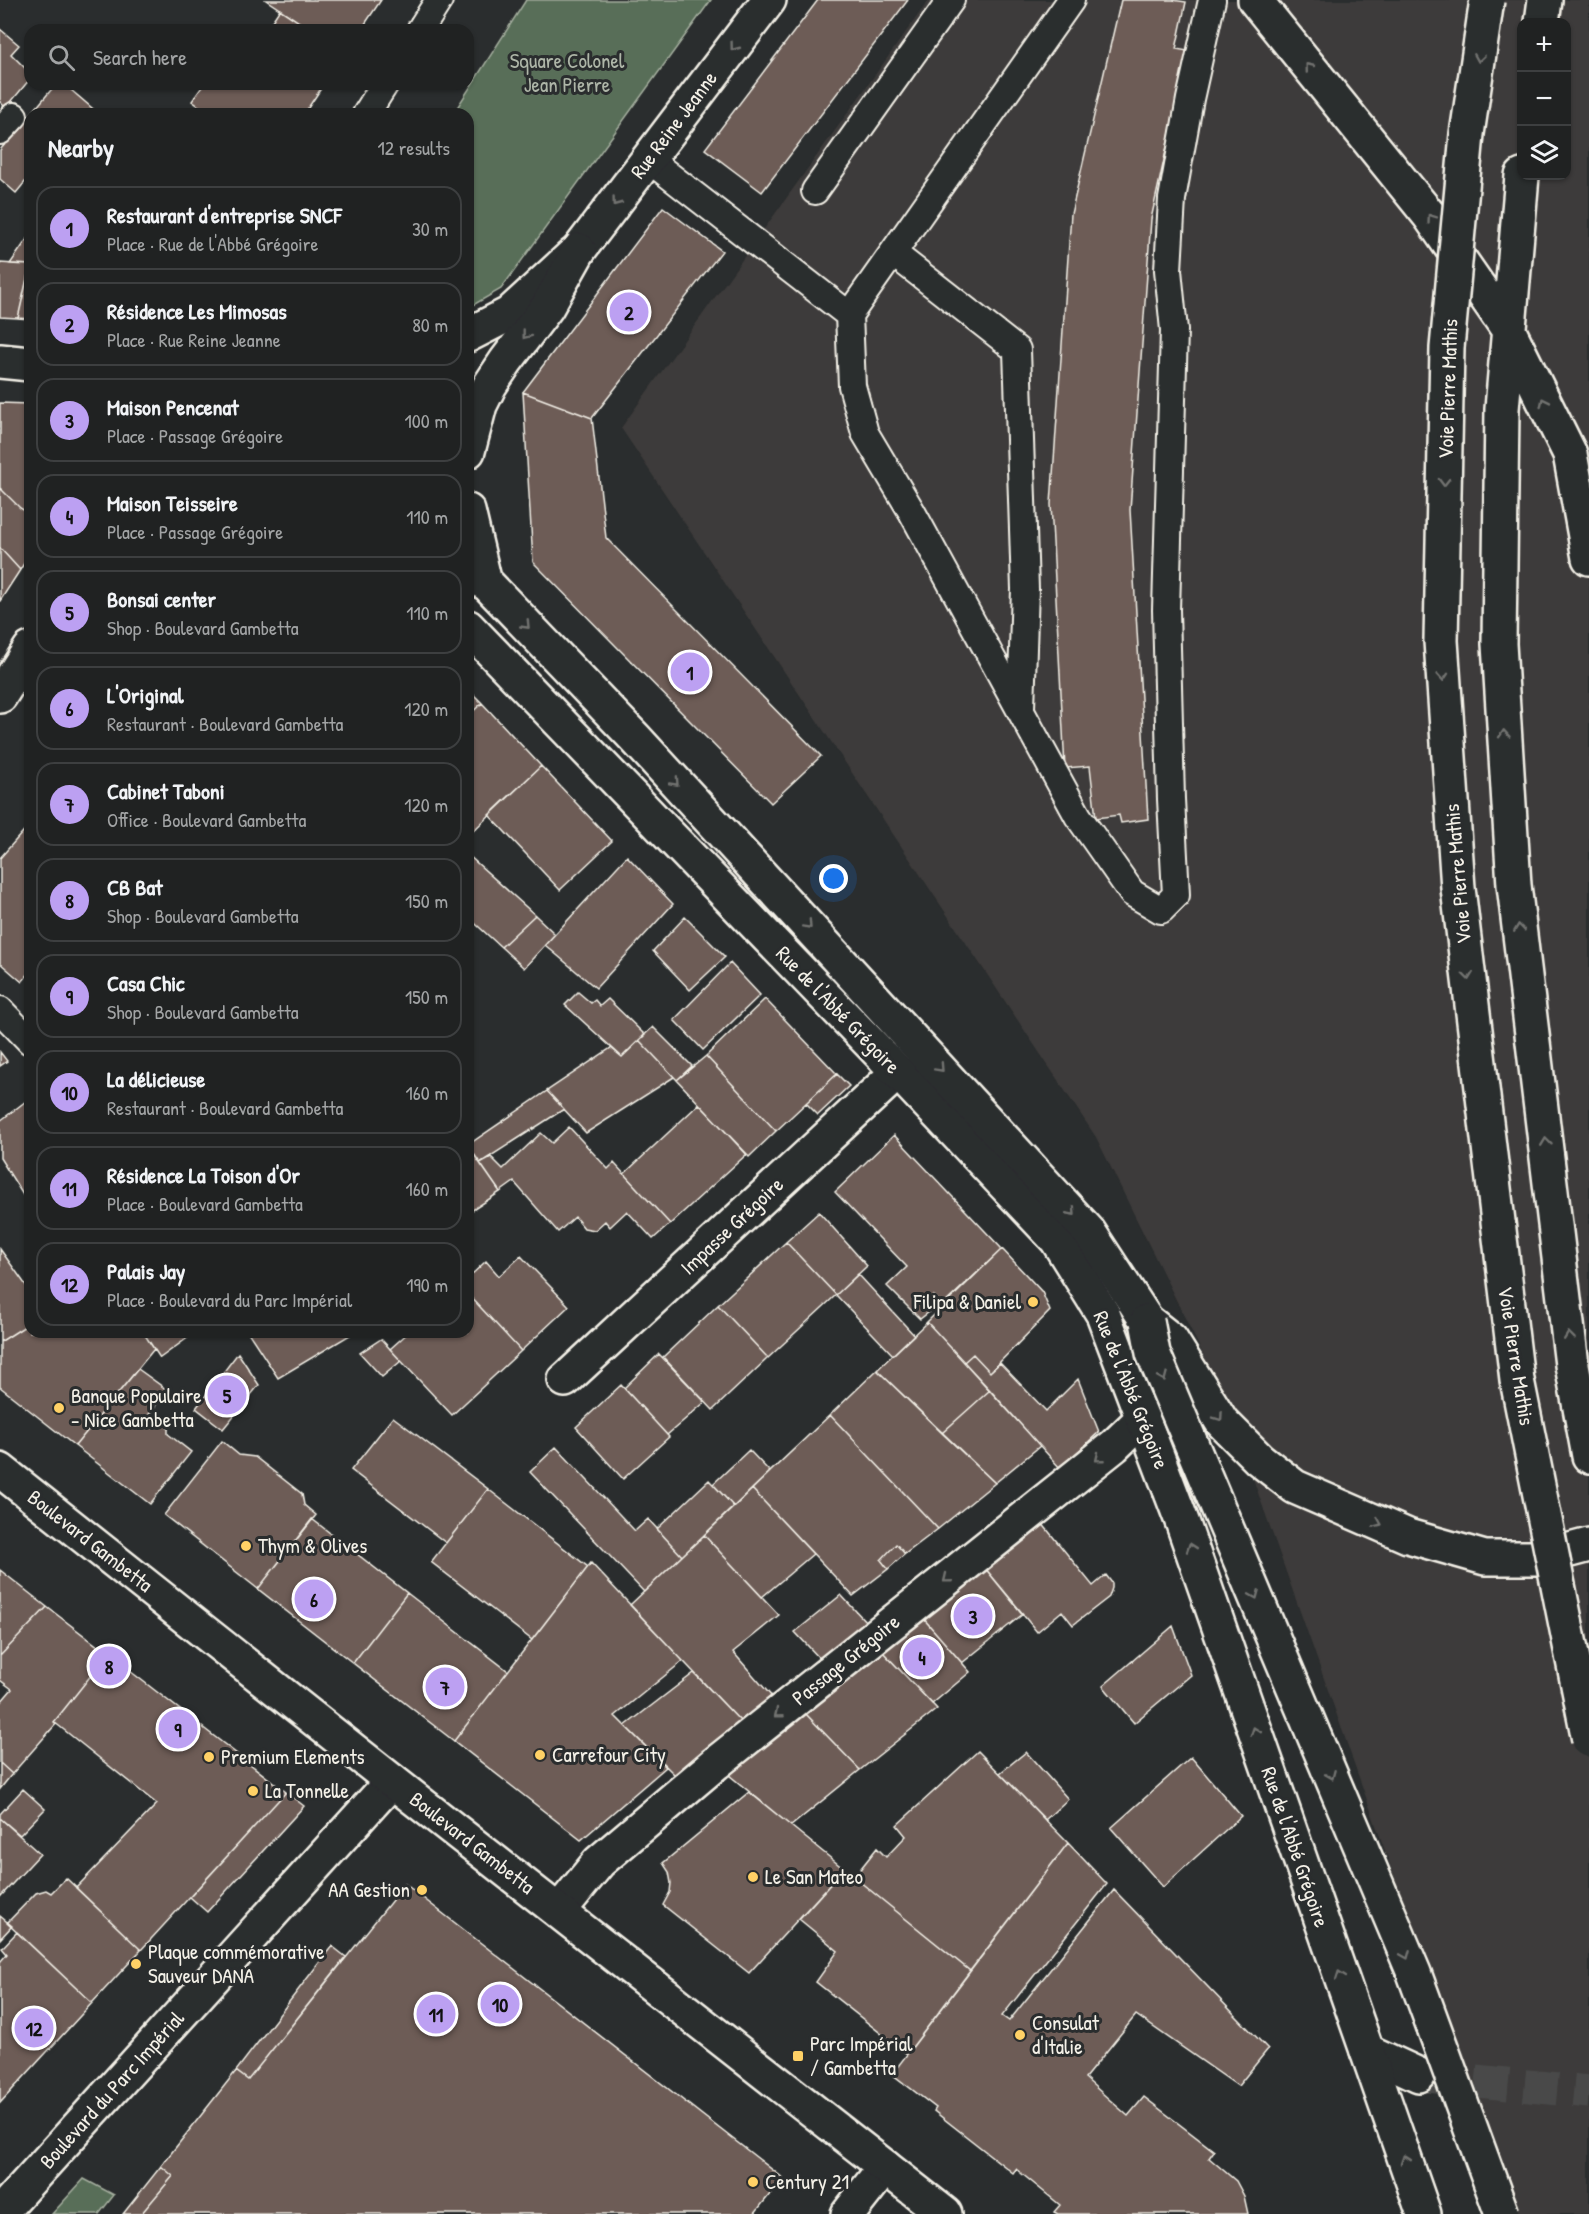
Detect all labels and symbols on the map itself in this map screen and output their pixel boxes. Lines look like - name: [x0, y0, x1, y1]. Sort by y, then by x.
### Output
- one-way arrow: [730, 40, 741, 51]
- park label: Square Colonel Jean Pierre: [510, 46, 625, 99]
- one-way arrow: [1473, 53, 1485, 62]
- one-way arrow: [1305, 62, 1316, 73]
- street label: Rue Reine Jeanne: [623, 65, 724, 185]
- one-way arrow: [612, 195, 623, 206]
- one-way arrow: [1427, 214, 1438, 225]
- pin: 2: [610, 290, 648, 334]
- street label: Voie Pierre Mathis: [1431, 318, 1464, 460]
- one-way arrow: [522, 328, 533, 339]
- one-way arrow: [1539, 397, 1551, 408]
- one-way arrow: [1438, 478, 1451, 487]
- one-way arrow: [518, 617, 529, 628]
- pin: 1: [670, 650, 710, 694]
- one-way arrow: [1436, 672, 1449, 681]
- one-way arrow: [1498, 729, 1511, 738]
- one-way arrow: [668, 774, 679, 785]
- street label: Voie Pierre Mathis: [1437, 803, 1478, 945]
- your location: [819, 864, 848, 893]
- one-way arrow: [800, 918, 811, 929]
- one-way arrow: [1513, 923, 1526, 933]
- street label: Rue de l'Abbé Grégoire: [770, 939, 907, 1080]
- one-way arrow: [1461, 971, 1474, 980]
- one-way arrow: [933, 1062, 944, 1072]
- one-way arrow: [1540, 1138, 1553, 1147]
- street label: Impasse Grégoire: [674, 1170, 790, 1281]
- one-way arrow: [1064, 1205, 1075, 1216]
- street label: Voie Pierre Mathis: [1491, 1284, 1542, 1427]
- place label: Filipa & Daniel: [913, 1287, 1021, 1316]
- marker: Filipa & Daniel: [1026, 1295, 1040, 1309]
- street label: Rue de l'Abbé Grégoire: [1087, 1307, 1176, 1473]
- one-way arrow: [1563, 1331, 1576, 1340]
- one-way arrow: [1156, 1371, 1168, 1382]
- pin: 5: [208, 1372, 246, 1418]
- place label: Banque Populaire - Nice Gambetta: [71, 1381, 202, 1434]
- marker: Banque Populaire - Nice Gambetta: [52, 1401, 66, 1415]
- one-way arrow: [1212, 1410, 1223, 1421]
- one-way arrow: [1095, 1450, 1106, 1461]
- street label: Boulevard Gambetta: [22, 1483, 159, 1599]
- one-way arrow: [1372, 1516, 1383, 1528]
- place label: Thym & Olives: [258, 1531, 367, 1560]
- marker: Thym & Olives: [239, 1539, 253, 1553]
- one-way arrow: [1186, 1542, 1199, 1553]
- one-way arrow: [943, 1572, 954, 1583]
- pin: 6: [294, 1576, 334, 1622]
- one-way arrow: [1248, 1589, 1260, 1600]
- pin: 3: [954, 1594, 992, 1638]
- street label: Passage Grégoire: [786, 1607, 906, 1712]
- pin: 4: [902, 1634, 942, 1680]
- pin: 8: [90, 1644, 128, 1688]
- pin: 7: [426, 1664, 464, 1710]
- pin: 9: [158, 1706, 198, 1752]
- one-way arrow: [774, 1706, 785, 1717]
- one-way arrow: [1250, 1726, 1262, 1737]
- place label: Carrefour City: [552, 1740, 666, 1769]
- place label: Premium Elements: [221, 1742, 365, 1771]
- marker: Carrefour City: [533, 1748, 547, 1762]
- marker: Premium Elements: [202, 1750, 216, 1764]
- street label: Rue de l'Abbé Grégoire: [1254, 1763, 1336, 1931]
- one-way arrow: [1324, 1769, 1336, 1780]
- place label: La Tonnelle: [265, 1776, 349, 1805]
- marker: La Tonnelle: [246, 1784, 260, 1798]
- street label: Boulevard Gambetta: [404, 1785, 541, 1901]
- place label: Le San Mateo: [765, 1862, 863, 1891]
- marker: Le San Mateo: [746, 1870, 760, 1884]
- place label: AA Gestion: [328, 1875, 410, 1904]
- marker: AA Gestion: [415, 1883, 429, 1897]
- place label: Plaque commémorative Sauveur DANA: [148, 1937, 325, 1990]
- one-way arrow: [1399, 1948, 1411, 1959]
- marker: Plaque commémorative Sauveur DANA: [129, 1957, 143, 1971]
- one-way arrow: [1335, 1970, 1347, 1981]
- pin: 10: [480, 1982, 520, 2026]
- pin: 11: [416, 1992, 456, 2036]
- street label: Boulevard du Parc Impérial: [33, 2004, 191, 2175]
- pin: 12: [15, 2006, 54, 2050]
- place label: Consulat d'Italie: [1032, 2008, 1100, 2061]
- marker: Consulat d'Italie: [1013, 2028, 1027, 2042]
- place label: Parc Impérial / Gambetta: [810, 2029, 913, 2082]
- marker: Parc Impérial / Gambetta: [791, 2049, 805, 2063]
- one-way arrow: [1399, 2154, 1412, 2165]
- place label: Century 21: [765, 2167, 849, 2196]
- marker: Century 21: [746, 2175, 760, 2189]

